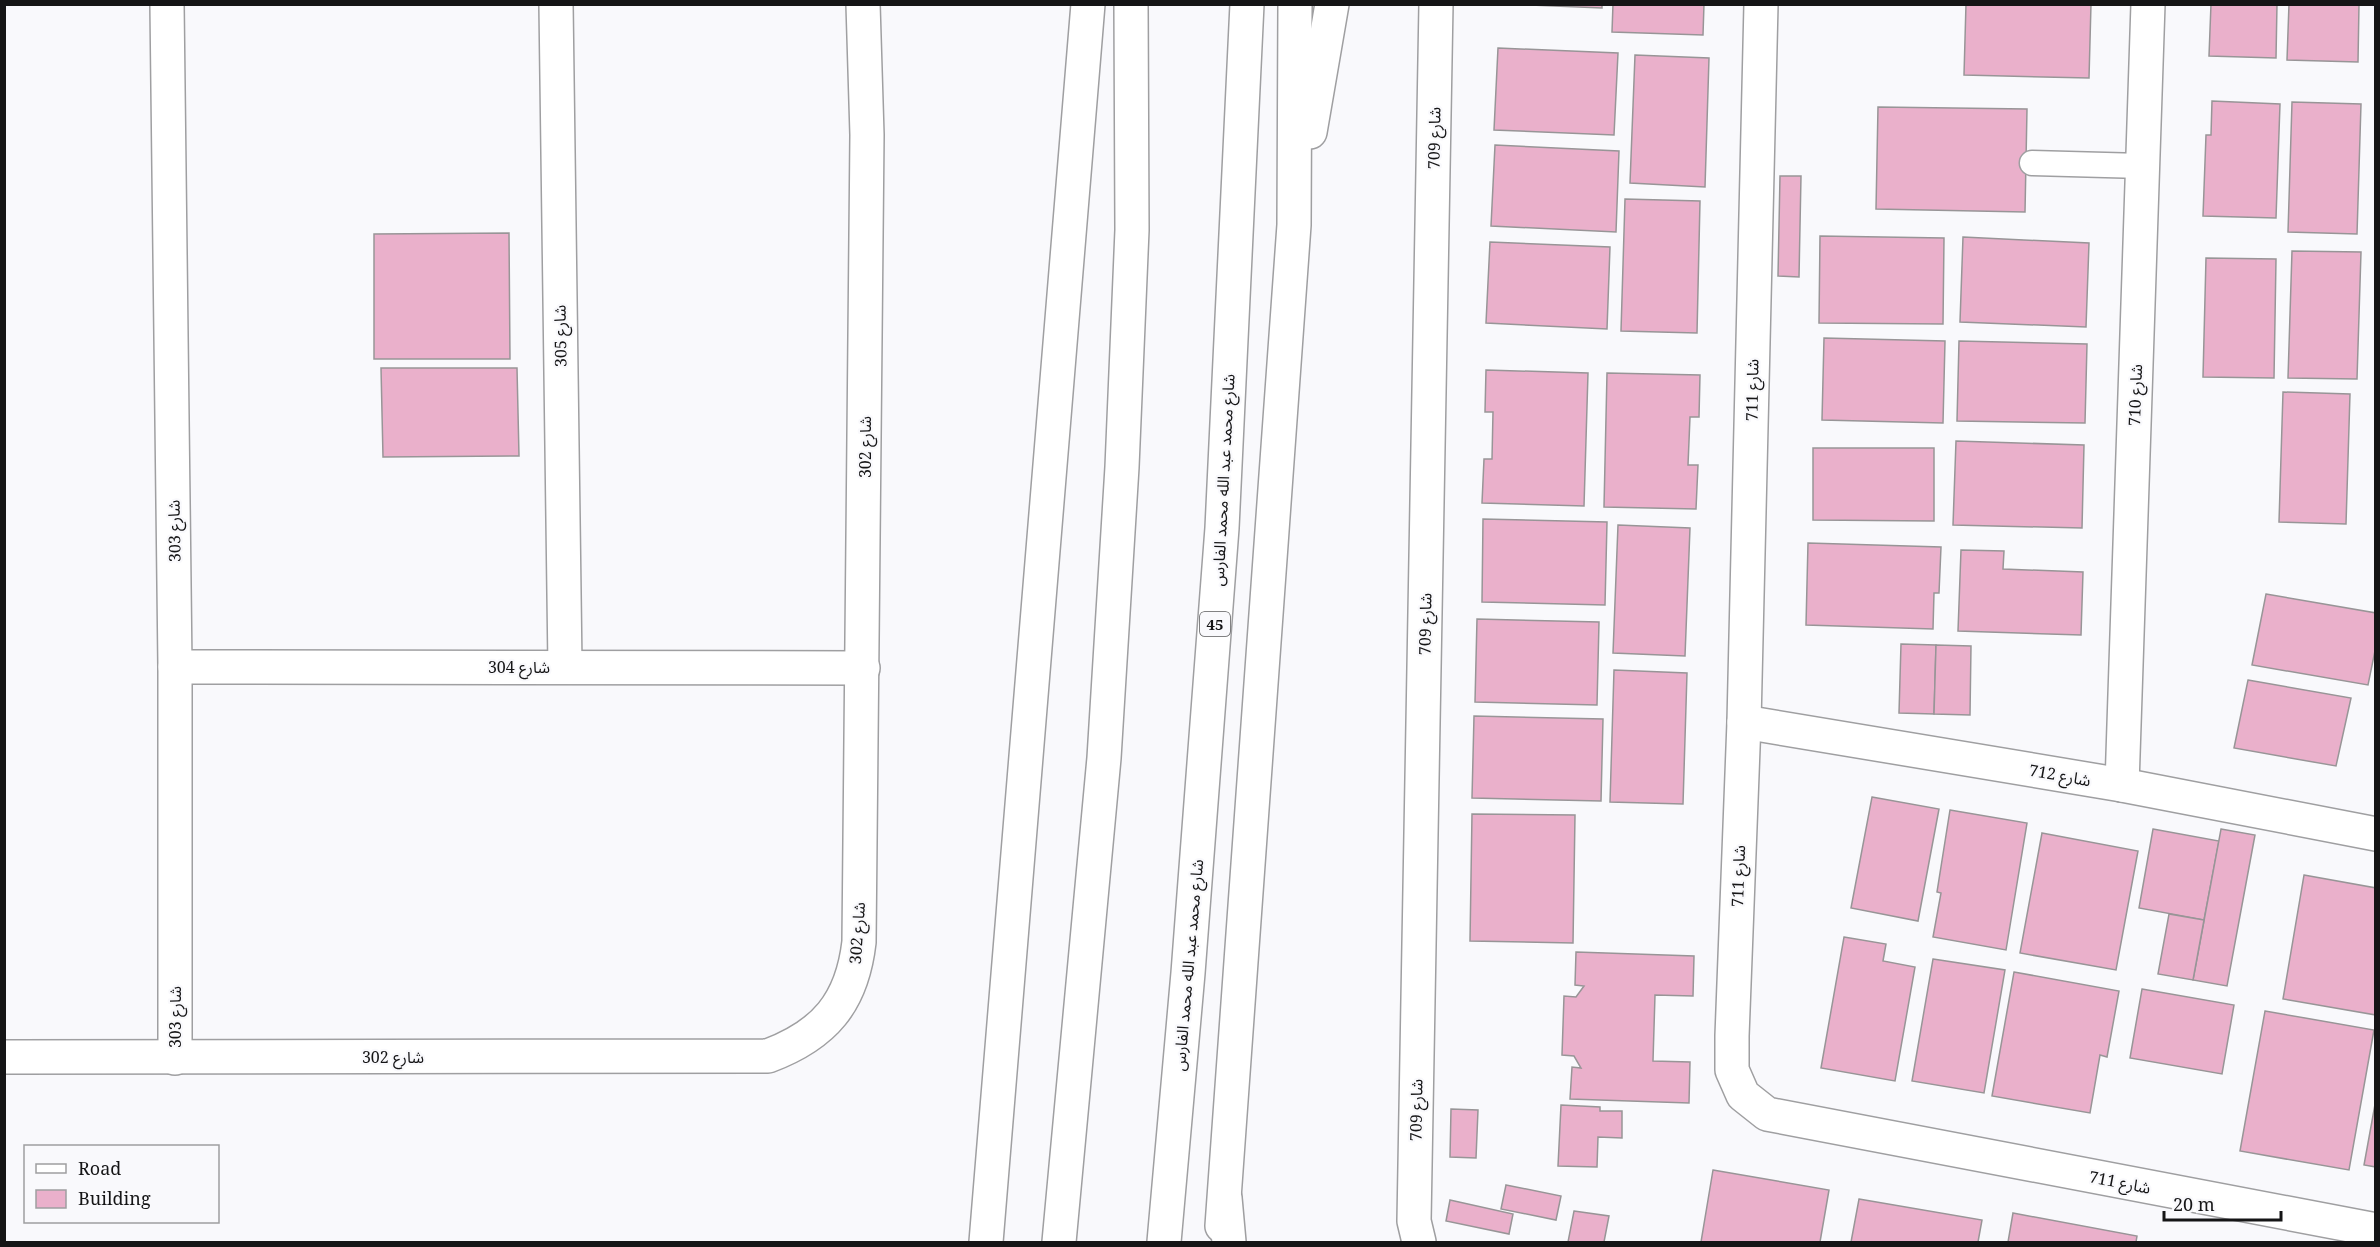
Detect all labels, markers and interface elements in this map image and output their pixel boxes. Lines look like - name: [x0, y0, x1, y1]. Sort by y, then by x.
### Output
- street label: شارع 709: [1422, 107, 1448, 169]
- street label: شارع 305: [548, 305, 574, 367]
- street label: شارع 711: [1740, 359, 1766, 421]
- street label: شارع 710: [2123, 364, 2149, 427]
- street label: شارع محمد عبد الله محمد الفارس: [1206, 373, 1242, 587]
- street label: شارع 302: [854, 416, 878, 478]
- street label: شارع 303: [162, 500, 188, 562]
- street label: شارع 709: [1413, 593, 1439, 655]
- road number: 45: [1200, 612, 1230, 636]
- street label: شارع 304: [488, 656, 550, 680]
- street label: شارع 712: [2027, 759, 2093, 793]
- street label: شارع 711: [1726, 845, 1752, 908]
- street label: شارع محمد عبد الله محمد الفارس: [1168, 858, 1210, 1072]
- street label: شارع 302: [844, 901, 872, 965]
- street label: شارع 303: [164, 986, 188, 1048]
- street label: شارع 302: [362, 1046, 424, 1070]
- street label: شارع 709: [1404, 1079, 1430, 1141]
- legend: [24, 1145, 219, 1223]
- text: Road: [78, 1156, 121, 1180]
- street label: شارع 711: [2087, 1165, 2153, 1201]
- scale bar: [2164, 1184, 2281, 1222]
- text: Building: [78, 1186, 151, 1210]
- text: 20 m: [2173, 1192, 2215, 1216]

